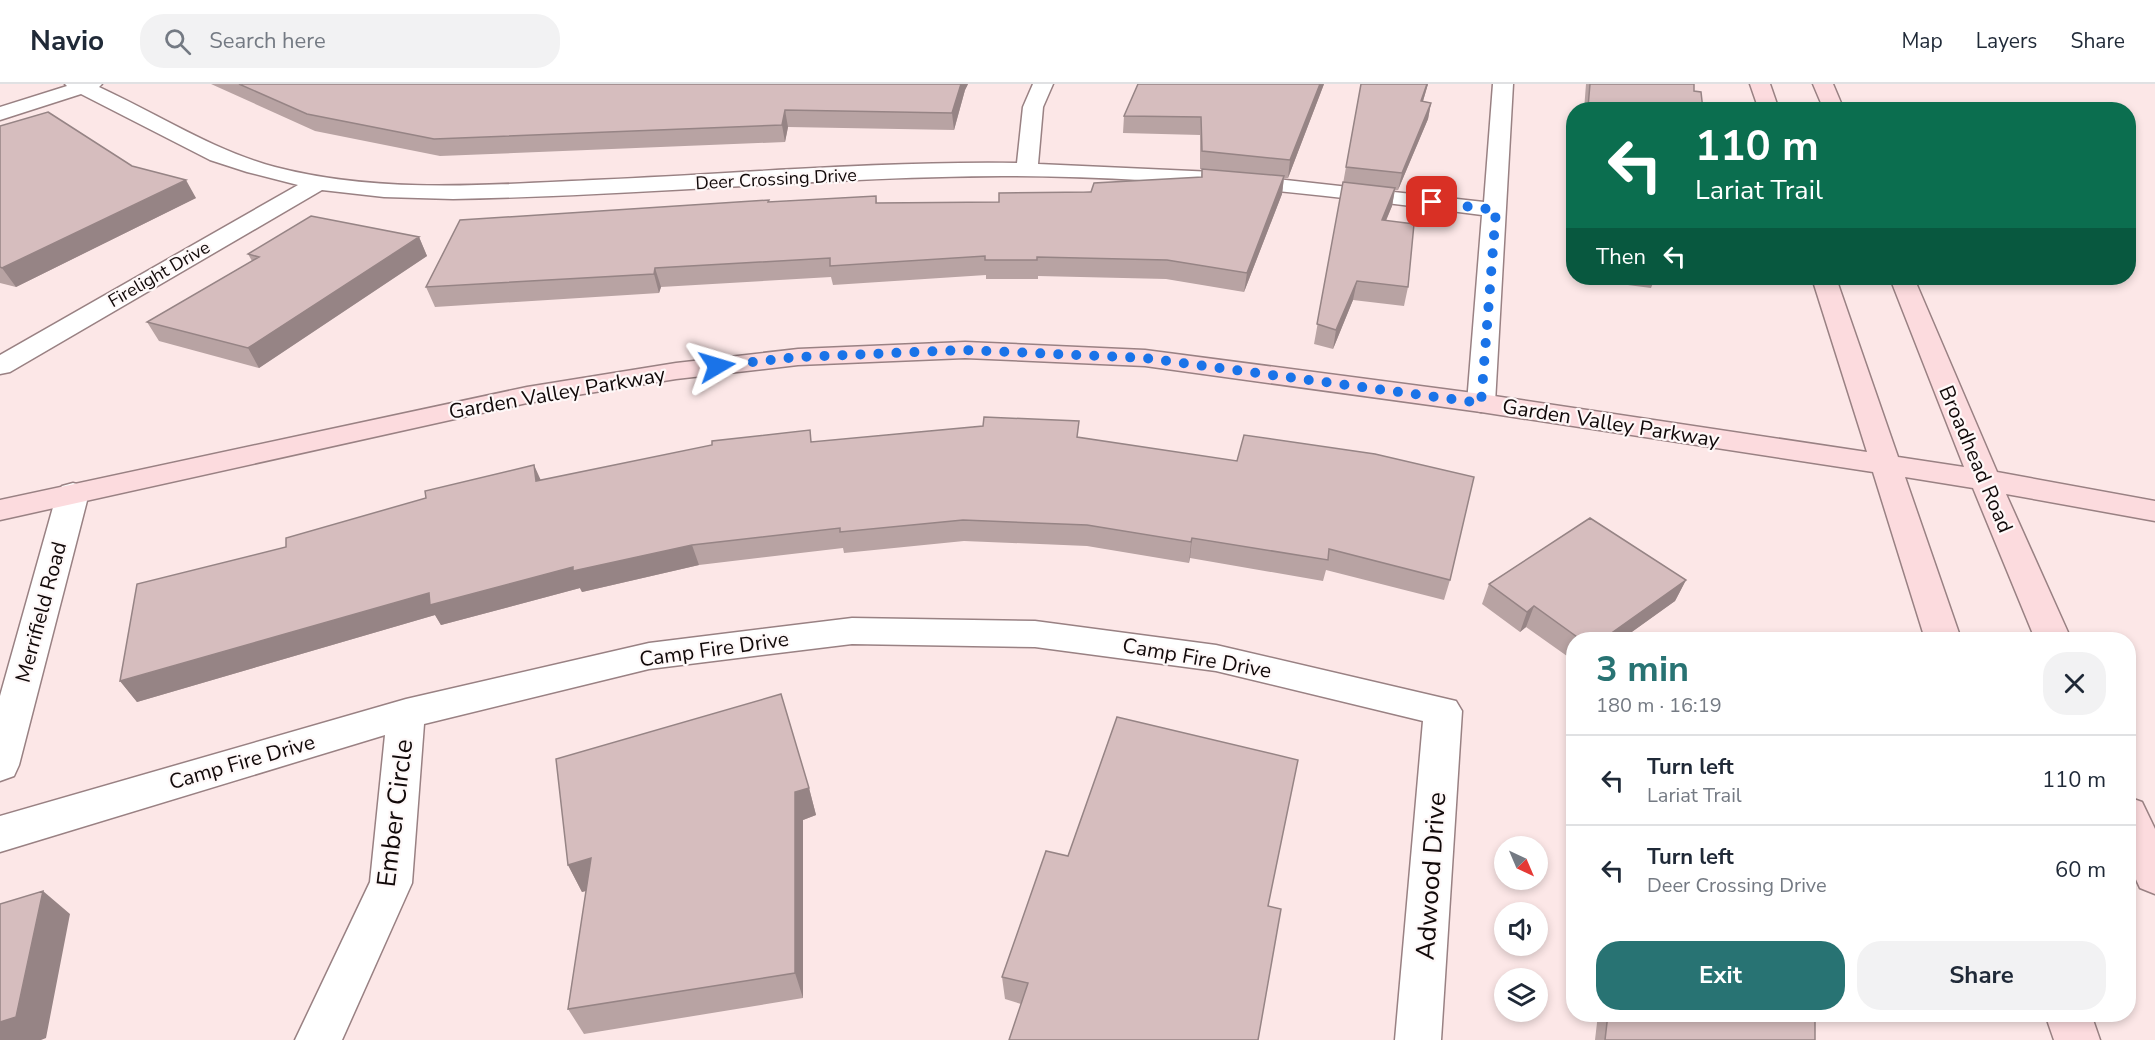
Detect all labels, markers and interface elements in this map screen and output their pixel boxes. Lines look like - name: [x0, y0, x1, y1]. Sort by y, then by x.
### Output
- search box: [140, 14, 560, 68]
- text: Navio: [30, 22, 104, 60]
- icon: search: [161, 25, 194, 58]
- text: Search here: [209, 26, 326, 56]
- text: Map: [1901, 27, 1943, 55]
- text: Layers: [1976, 27, 2037, 55]
- text: Share: [2070, 27, 2125, 55]
- text: 110 m: [1695, 118, 1819, 175]
- icon: left: [1596, 126, 1674, 204]
- street label: Deer Crossing Drive: [695, 163, 857, 195]
- text: Lariat Trail: [1695, 172, 1823, 209]
- pin: [1406, 176, 1457, 227]
- icon: arrive: [1415, 185, 1448, 218]
- street label: Firelight Drive: [104, 235, 214, 313]
- icon: left: [1658, 240, 1691, 273]
- text: Then: [1596, 242, 1646, 272]
- position arrow: [685, 334, 749, 398]
- street label: Garden Valley Parkway: [447, 360, 668, 426]
- street label: Broadhead Road: [1932, 381, 2020, 537]
- street label: Garden Valley Parkway: [1501, 392, 1722, 454]
- street label: Merrifield Road: [9, 539, 73, 685]
- street label: Camp Fire Drive: [637, 625, 791, 673]
- street label: Camp Fire Drive: [1120, 631, 1274, 685]
- text: 3 min: [1596, 645, 1689, 694]
- button: close: [2043, 652, 2106, 715]
- text: 180 m · 16:19: [1596, 692, 1722, 719]
- street label: Camp Fire Drive: [166, 728, 318, 796]
- street label: Ember Circle: [369, 737, 421, 889]
- text: Turn left: [1647, 752, 1734, 782]
- icon: left: [1596, 764, 1629, 797]
- text: 110 m: [2042, 765, 2106, 795]
- text: Lariat Trail: [1647, 782, 1742, 809]
- street label: Adwood Drive: [1408, 791, 1454, 961]
- north arrow: [1494, 836, 1548, 890]
- map controls: [1494, 836, 1548, 1022]
- text: Turn left: [1647, 842, 1734, 872]
- icon: left: [1596, 854, 1629, 887]
- text: 60 m: [2055, 855, 2106, 885]
- text: Deer Crossing Drive: [1647, 872, 1827, 899]
- button: sound: [1494, 902, 1548, 956]
- button: Exit: [1596, 941, 1845, 1010]
- button: Share: [1857, 941, 2106, 1010]
- button: layers: [1494, 968, 1548, 1022]

